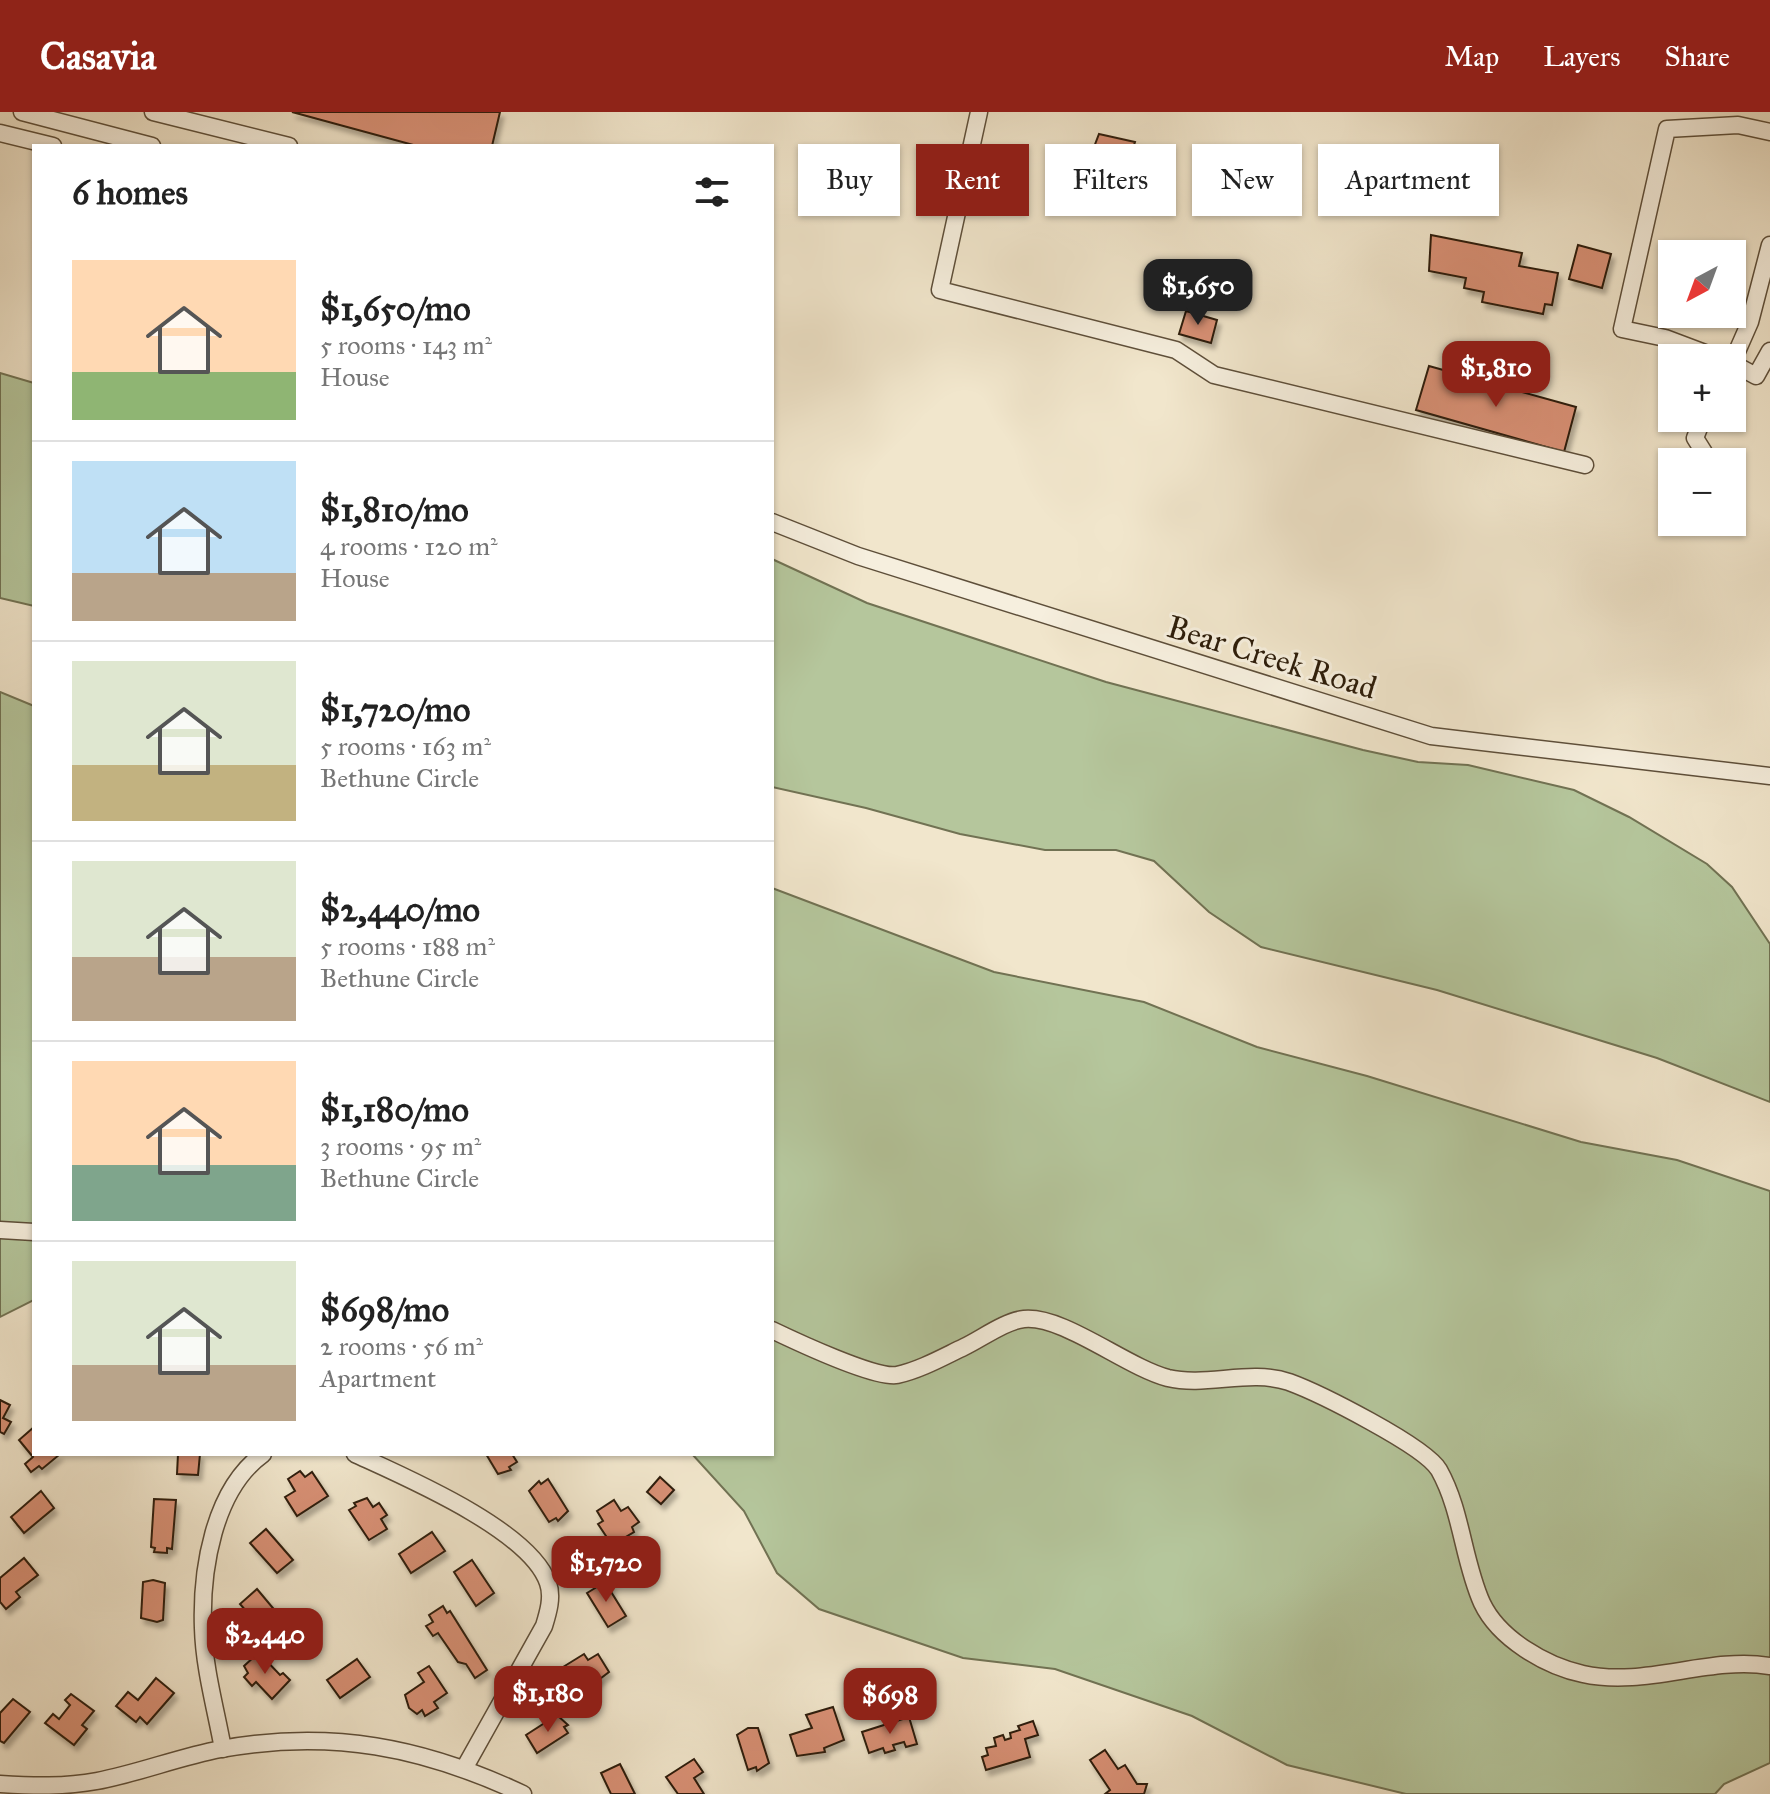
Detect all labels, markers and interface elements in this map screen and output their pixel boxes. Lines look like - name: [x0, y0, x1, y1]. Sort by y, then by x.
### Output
- text: Casavia: [40, 33, 156, 79]
- text: Map: [1444, 39, 1499, 74]
- text: Layers: [1543, 39, 1621, 74]
- text: Share: [1665, 39, 1730, 74]
- chip: Buy: [798, 144, 900, 216]
- chip: Rent: [916, 144, 1029, 216]
- chip: Filters: [1045, 144, 1176, 216]
- chip: New: [1192, 144, 1302, 216]
- chip: Apartment: [1318, 144, 1499, 216]
- icon: filters: [690, 170, 734, 214]
- text: 6 homes: [72, 172, 188, 213]
- north arrow: [1658, 240, 1746, 328]
- map controls: [1658, 240, 1746, 536]
- pin: $1,650: [1133, 259, 1263, 327]
- text: $1,650: [1161, 269, 1235, 301]
- text: $1,650/mo: [320, 288, 471, 329]
- icon: home: [136, 292, 232, 388]
- text: 5 rooms · 143 m²: [320, 329, 492, 361]
- pin: $1,810: [1431, 341, 1561, 409]
- button: +: [1658, 344, 1746, 432]
- text: $1,810: [1460, 351, 1532, 383]
- text: House: [320, 361, 390, 393]
- button: −: [1658, 448, 1746, 536]
- text: $1,810/mo: [320, 489, 469, 530]
- icon: home: [136, 493, 232, 589]
- text: 4 rooms · 120 m²: [320, 530, 498, 562]
- text: House: [320, 562, 390, 594]
- street label: Bear Creek Road: [1162, 607, 1381, 708]
- text: $1,720/mo: [320, 689, 470, 730]
- icon: home: [136, 693, 232, 789]
- text: 5 rooms · 163 m²: [320, 730, 491, 762]
- text: Bethune Circle: [320, 762, 479, 794]
- text: $2,440/mo: [320, 889, 480, 930]
- icon: home: [136, 893, 232, 989]
- text: 5 rooms · 188 m²: [320, 930, 495, 962]
- text: Bethune Circle: [320, 962, 479, 994]
- text: $1,180/mo: [320, 1089, 469, 1130]
- icon: home: [136, 1093, 232, 1189]
- text: 3 rooms · 95 m²: [320, 1130, 481, 1162]
- text: Bethune Circle: [320, 1162, 479, 1194]
- text: $698/mo: [320, 1289, 449, 1330]
- icon: home: [136, 1293, 232, 1389]
- text: 2 rooms · 56 m²: [320, 1330, 483, 1362]
- text: Apartment: [320, 1362, 436, 1394]
- pin: $1,720: [541, 1536, 671, 1604]
- text: $1,720: [570, 1546, 642, 1578]
- pin: $2,440: [200, 1608, 330, 1676]
- text: $2,440: [225, 1618, 305, 1650]
- pin: $1,180: [483, 1666, 613, 1734]
- pin: $698: [843, 1668, 937, 1736]
- text: $1,180: [512, 1676, 584, 1708]
- text: $698: [862, 1678, 918, 1710]

